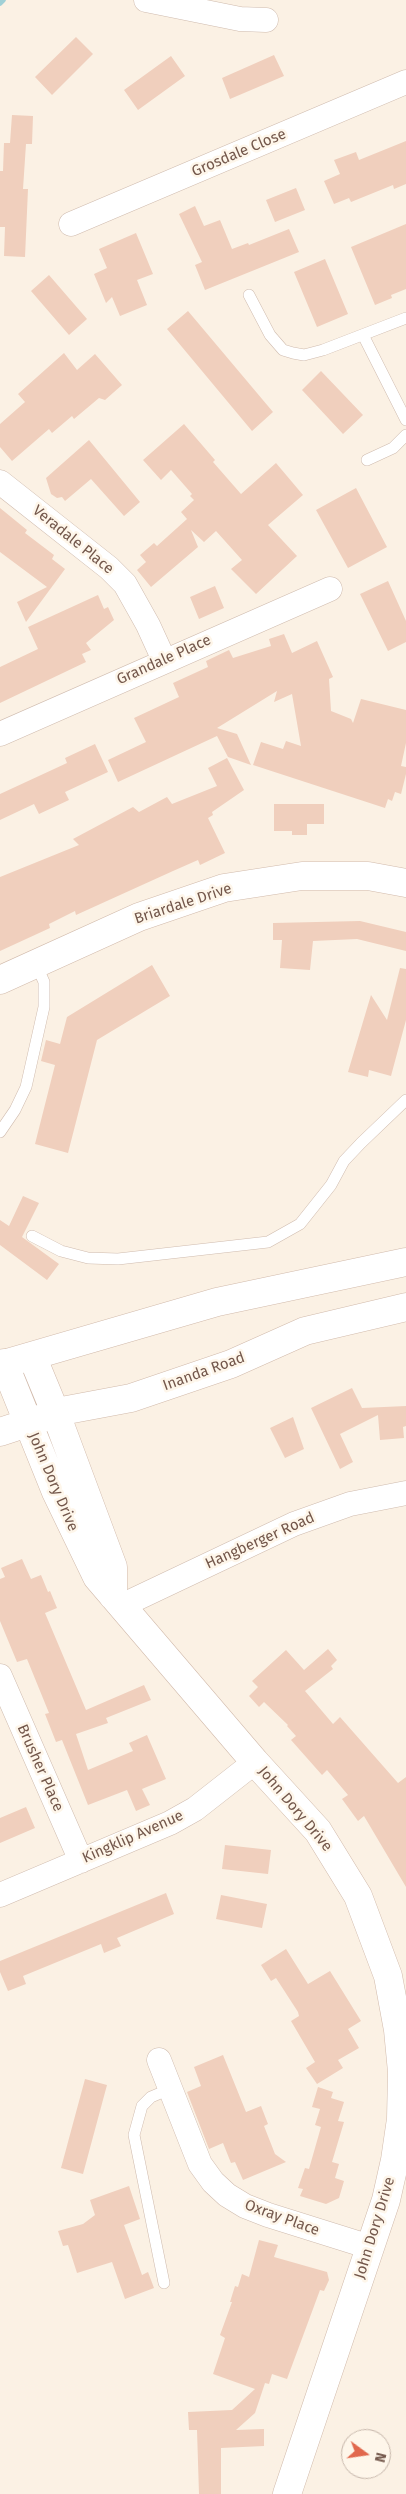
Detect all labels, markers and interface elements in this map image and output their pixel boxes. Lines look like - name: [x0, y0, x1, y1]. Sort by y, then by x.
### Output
- street label: Grosdale Close: [189, 125, 289, 181]
- street label: Veradale Place: [29, 502, 117, 578]
- street label: Grandale Place: [114, 631, 214, 689]
- street label: Briardale Drive: [132, 880, 234, 928]
- street label: Inanda Road: [161, 1349, 247, 1395]
- street label: John Dory Drive: [24, 1430, 82, 1534]
- street label: Hangberger Road: [203, 1509, 317, 1573]
- street label: Brusher Place: [13, 1722, 67, 1814]
- street label: John Dory Drive: [254, 1763, 336, 1855]
- street label: Kingklip Avenue: [80, 1807, 186, 1867]
- street label: John Dory Drive: [351, 2175, 399, 2281]
- street label: Oxray Place: [242, 2196, 322, 2240]
- north arrow: [341, 2429, 391, 2479]
- text: N: [371, 2451, 389, 2464]

